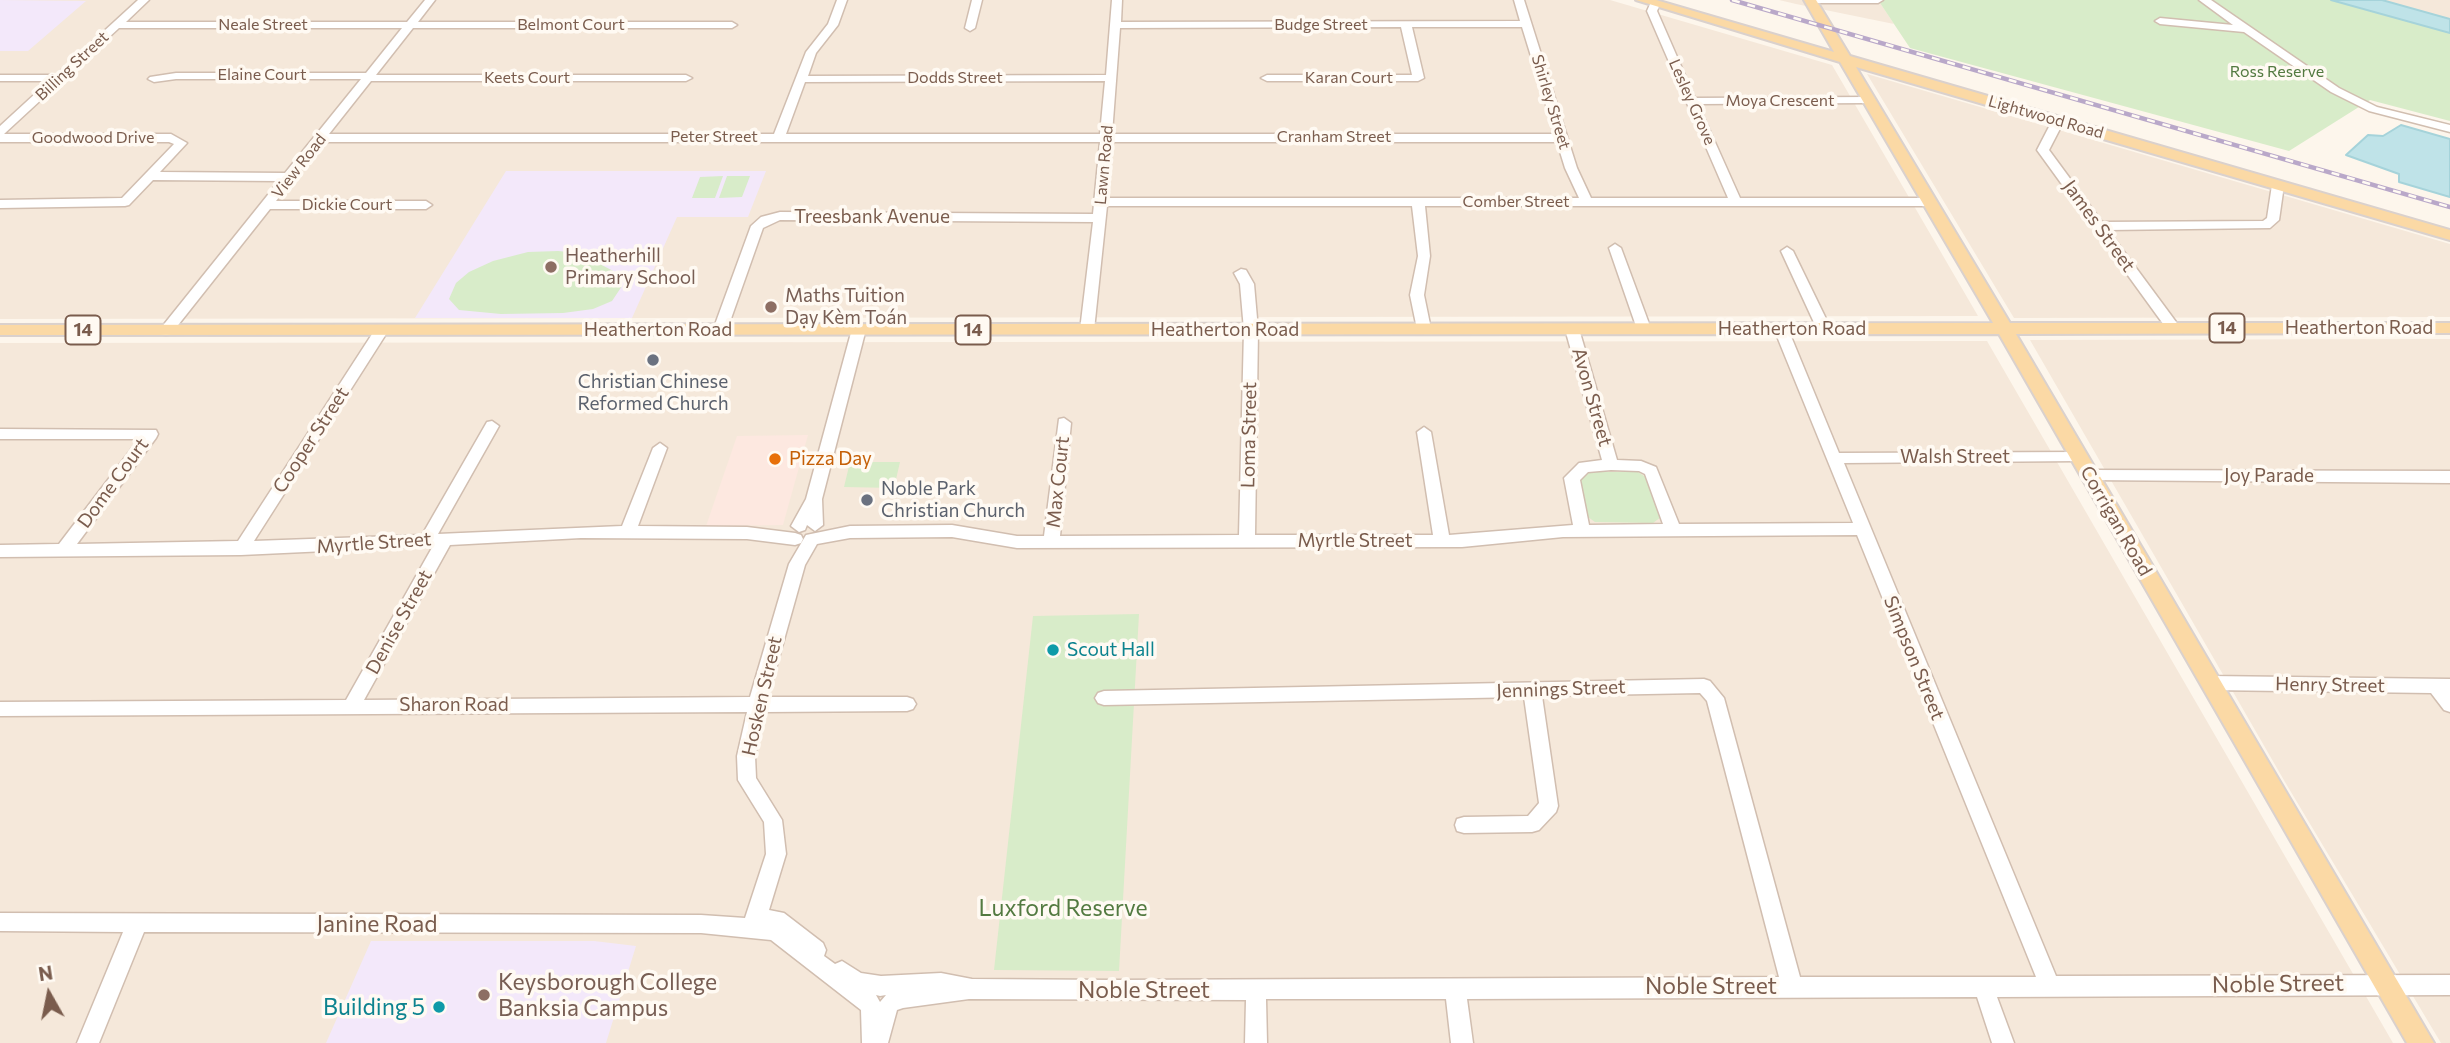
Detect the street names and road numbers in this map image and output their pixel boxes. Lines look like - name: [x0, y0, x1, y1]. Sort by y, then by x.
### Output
- street label: Neale Street: [218, 15, 308, 35]
- street label: Belmont Court: [517, 15, 625, 35]
- street label: Budge Street: [1274, 15, 1368, 35]
- street label: Billing Street: [32, 27, 112, 105]
- street label: Shirley Street: [1528, 52, 1574, 152]
- street label: Lesley Grove: [1665, 56, 1719, 148]
- street label: Elaine Court: [217, 65, 307, 85]
- street label: Keets Court: [484, 68, 570, 88]
- street label: Dodds Street: [907, 68, 1003, 88]
- street label: Karan Court: [1305, 68, 1393, 88]
- street label: Moya Crescent: [1726, 91, 1834, 111]
- street label: Lightwood Road: [1986, 91, 2106, 143]
- street label: Lawn Road: [1091, 124, 1117, 206]
- street label: Peter Street: [670, 127, 758, 147]
- street label: Cranham Street: [1277, 127, 1391, 147]
- street label: Goodwood Drive: [32, 128, 154, 148]
- street label: View Road: [268, 130, 330, 202]
- street label: James Street: [2058, 176, 2140, 276]
- street label: Comber Street: [1462, 192, 1570, 212]
- street label: Dickie Court: [302, 195, 392, 215]
- street label: Treesbank Avenue: [794, 206, 950, 228]
- road number: 14: [2210, 314, 2244, 342]
- road number: 14: [66, 316, 100, 344]
- road number: 14: [956, 316, 990, 344]
- street label: Heatherton Road: [2285, 317, 2433, 339]
- street label: Heatherton Road: [1718, 318, 1866, 340]
- street label: Heatherton Road: [584, 319, 732, 341]
- street label: Heatherton Road: [1151, 319, 1299, 341]
- street label: Avon Street: [1567, 345, 1617, 449]
- street label: Loma Street: [1237, 382, 1261, 488]
- street label: Cooper Street: [268, 383, 354, 497]
- street label: Dome Court: [73, 433, 153, 533]
- street label: Max Court: [1042, 435, 1074, 529]
- street label: Walsh Street: [1900, 446, 2010, 468]
- street label: Corrigan Road: [2075, 462, 2157, 580]
- street label: Joy Parade: [2224, 465, 2314, 487]
- street label: Myrtle Street: [316, 528, 432, 558]
- street label: Myrtle Street: [1298, 530, 1412, 552]
- street label: Denise Street: [361, 566, 437, 678]
- street label: Simpson Street: [1879, 593, 1949, 723]
- street label: Hosken Street: [737, 634, 787, 758]
- street label: Henry Street: [2275, 673, 2385, 697]
- street label: Jennings Street: [1496, 675, 1626, 703]
- street label: Sharon Road: [399, 694, 509, 716]
- street label: Janine Road: [316, 910, 438, 938]
- street label: Noble Street: [2212, 969, 2344, 999]
- street label: Noble Street: [1645, 972, 1777, 1000]
- street label: Noble Street: [1078, 976, 1210, 1004]

